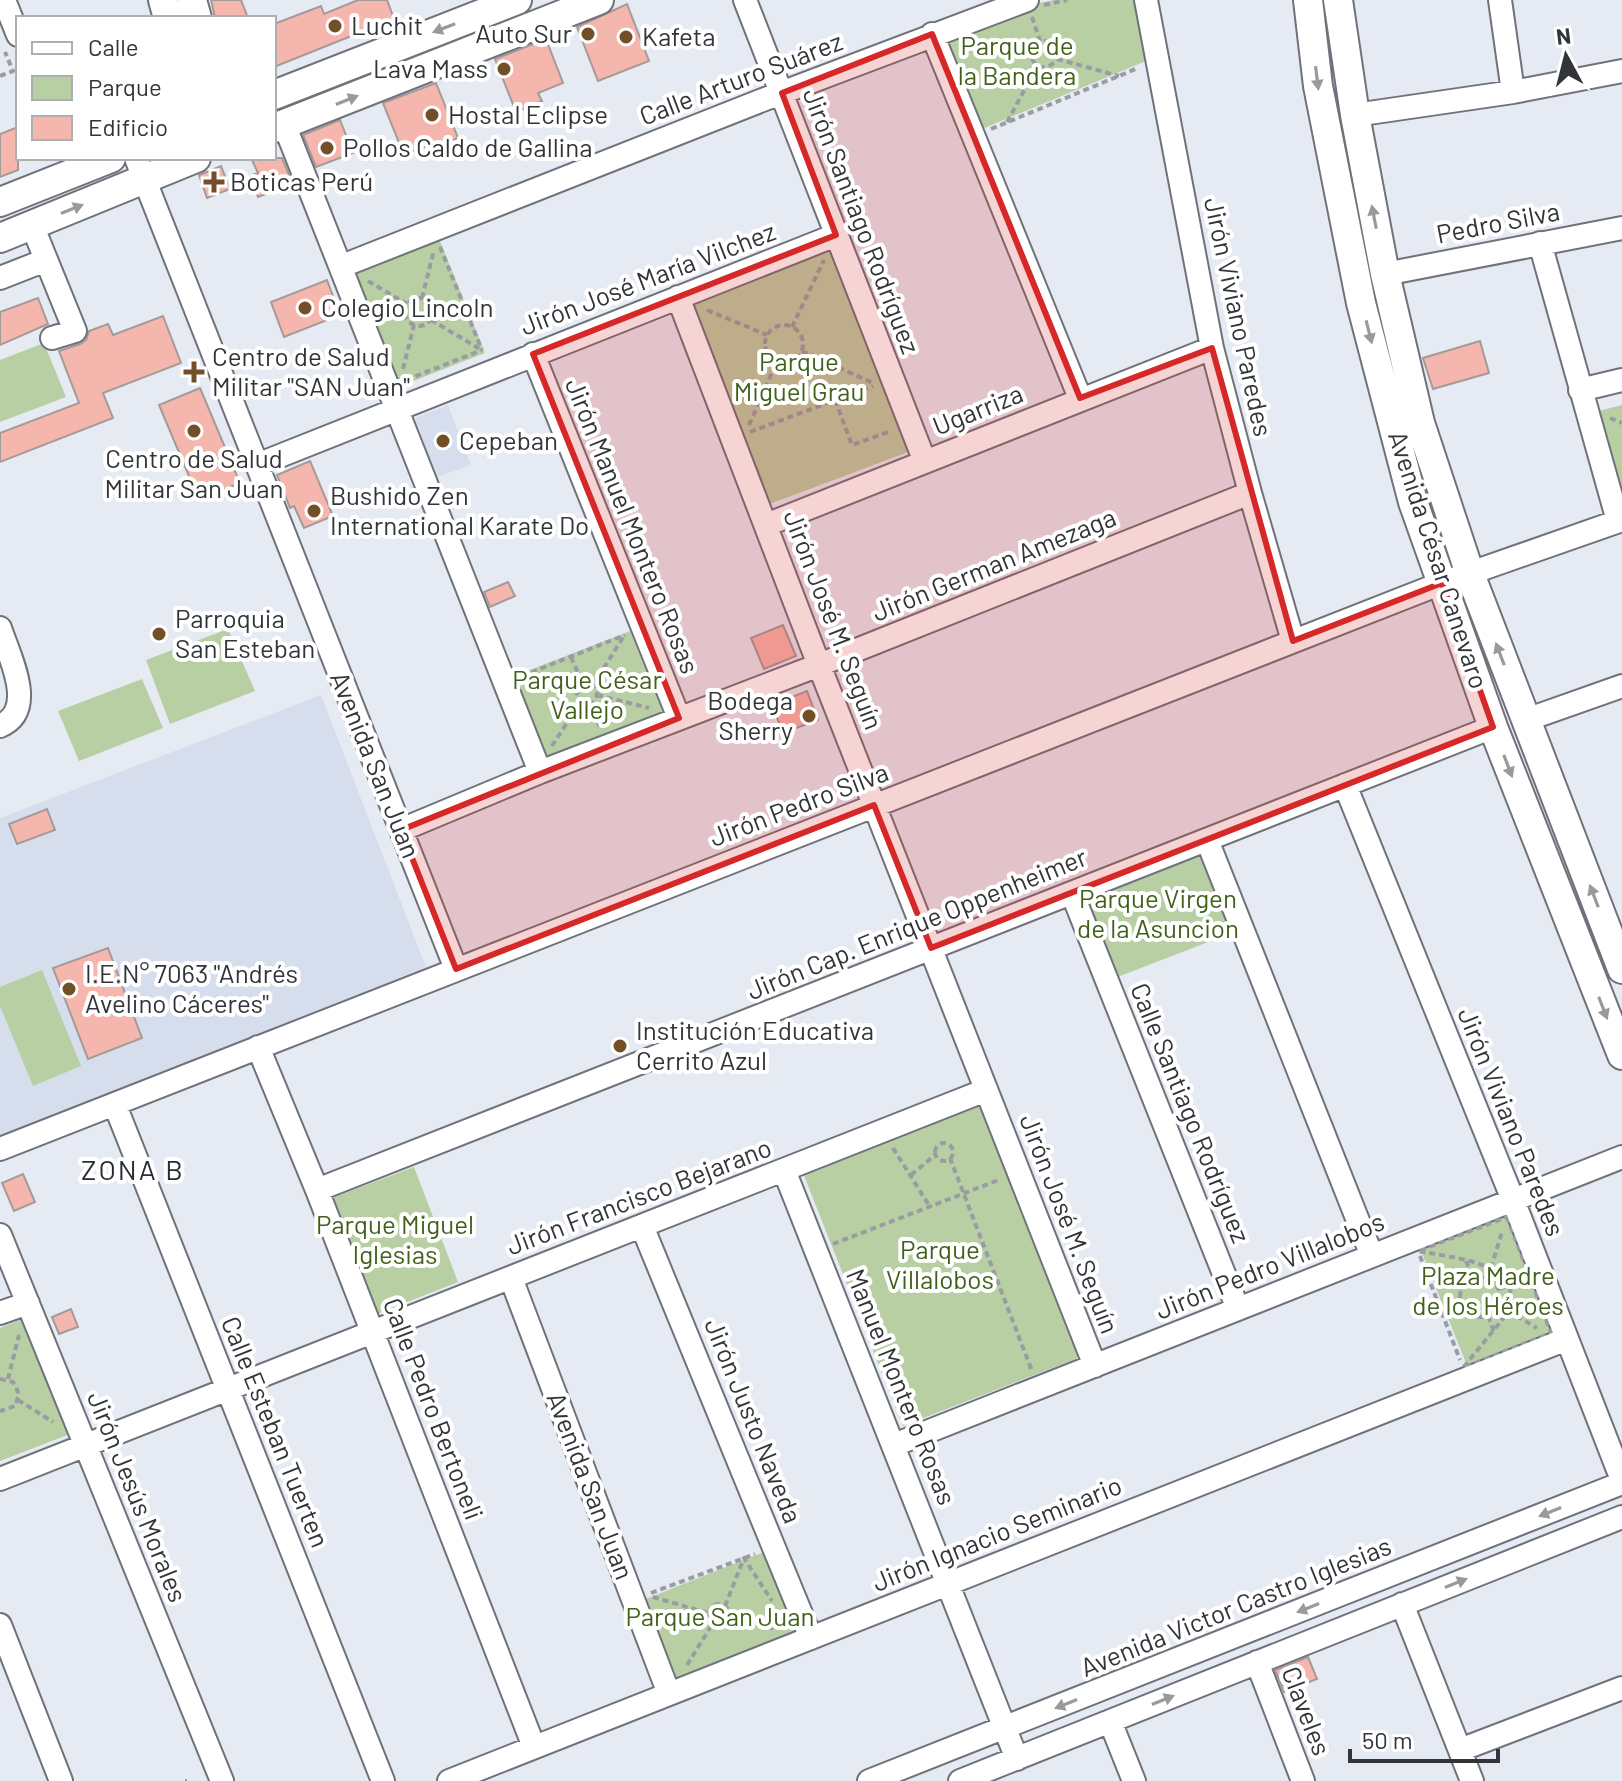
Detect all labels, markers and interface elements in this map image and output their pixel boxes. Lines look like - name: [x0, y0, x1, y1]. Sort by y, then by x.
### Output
- place label: Luchit: [351, 9, 423, 40]
- legend: [16, 16, 276, 160]
- north arrow: [1526, 16, 1606, 96]
- marker: Luchit: [326, 17, 344, 35]
- place label: Auto Sur: [475, 17, 573, 48]
- place label: Kafeta: [642, 20, 716, 51]
- text: N: [1555, 21, 1572, 49]
- one-way arrow: [432, 22, 456, 35]
- marker: Auto Sur: [579, 25, 597, 43]
- street label: Calle Arturo Suárez: [635, 25, 846, 131]
- marker: Kafeta: [617, 28, 635, 46]
- park label: Parque de la Bandera: [958, 29, 1076, 90]
- text: Calle: [88, 32, 139, 61]
- place label: Lava Mass: [373, 52, 488, 83]
- marker: Lava Mass: [495, 60, 513, 78]
- one-way arrow: [1311, 65, 1324, 90]
- text: Parque: [88, 72, 162, 101]
- street label: Jirón Santiago Rodríguez: [797, 83, 927, 357]
- one-way arrow: [335, 93, 359, 106]
- place label: Hostal Eclipse: [448, 98, 608, 129]
- marker: Hostal Eclipse: [423, 106, 441, 124]
- text: Edificio: [88, 112, 168, 141]
- place label: Pollos Caldo de Gallina: [343, 131, 593, 162]
- marker: Pollos Caldo de Gallina: [318, 139, 336, 157]
- place label: Boticas Perú: [230, 165, 373, 196]
- marker: Boticas Perú: [205, 173, 223, 191]
- street label: Jirón Viviano Paredes: [1199, 194, 1280, 439]
- street label: Pedro Silva: [1433, 194, 1562, 249]
- one-way arrow: [60, 202, 84, 215]
- one-way arrow: [1367, 204, 1380, 229]
- street label: Jirón José María Vilchez: [515, 215, 779, 341]
- place label: Colegio Lincoln: [321, 291, 494, 322]
- marker: Colegio Lincoln: [296, 299, 314, 317]
- one-way arrow: [1363, 320, 1375, 345]
- place label: Centro de Salud Militar "SAN Juan": [212, 340, 410, 401]
- park label: Parque Miguel Grau: [734, 345, 864, 406]
- marker: Centro de Salud Militar "SAN Juan": [183, 361, 205, 383]
- street label: Jirón Manuel Montero Rosas: [560, 373, 707, 678]
- street label: Ugarriza: [928, 377, 1027, 441]
- marker: Centro de Salud Militar San Juan: [185, 422, 203, 440]
- place label: Cepeban: [459, 424, 558, 455]
- street label: Avenida César Canevaro: [1383, 427, 1496, 692]
- marker: Cepeban: [434, 432, 452, 450]
- place label: Centro de Salud Militar San Juan: [104, 442, 284, 503]
- place label: Bushido Zen International Karate Do: [330, 479, 589, 540]
- street label: Jirón German Amezaga: [867, 500, 1120, 627]
- marker: Bushido Zen International Karate Do: [305, 502, 323, 520]
- street label: Jirón José M. Seguín: [778, 505, 890, 733]
- place label: Parroquia San Esteban: [175, 602, 315, 663]
- marker: Parroquia San Esteban: [150, 625, 168, 643]
- one-way arrow: [1493, 642, 1506, 666]
- park label: Parque César Vallejo: [512, 663, 662, 724]
- street label: Avenida San Juan: [325, 667, 428, 862]
- place label: Bodega Sherry: [707, 684, 793, 745]
- marker: Bodega Sherry: [800, 707, 818, 725]
- one-way arrow: [1502, 754, 1515, 778]
- street label: Jirón Pedro Silva: [705, 755, 892, 852]
- street label: Jirón Cap. Enrique Oppenheimer: [742, 840, 1091, 1005]
- park label: Parque Virgen de la Asuncion: [1077, 882, 1239, 943]
- one-way arrow: [1587, 884, 1600, 908]
- place label: I.E.N° 7063 "Andrés Avelino Cáceres": [85, 957, 298, 1018]
- street label: Calle Santiago Rodríguez: [1125, 978, 1258, 1247]
- marker: I.E.N° 7063 "Andrés Avelino Cáceres": [60, 980, 78, 998]
- one-way arrow: [1597, 996, 1610, 1020]
- street label: Jirón Viviano Paredes: [1452, 1003, 1572, 1240]
- place label: Institución Educativa Cerrito Azul: [636, 1014, 874, 1075]
- marker: Institución Educativa Cerrito Azul: [611, 1037, 629, 1055]
- street label: Jirón José M. Seguín: [1014, 1109, 1126, 1337]
- street label: Jirón Francisco Bejarano: [502, 1131, 775, 1260]
- district label: ZONA B: [81, 1152, 185, 1186]
- street label: Jirón Pedro Villalobos: [1151, 1205, 1388, 1325]
- park label: Parque Miguel Iglesias: [316, 1208, 474, 1269]
- park label: Parque Villalobos: [886, 1233, 994, 1294]
- park label: Plaza Madre de los Héroes: [1412, 1259, 1564, 1320]
- street label: Manuel Montero Rosas: [841, 1264, 964, 1509]
- street label: Calle Pedro Bertoneli: [378, 1293, 491, 1524]
- street label: Calle Esteban Tuerten: [216, 1312, 337, 1551]
- street label: Jirón Justo Naveda: [699, 1314, 810, 1527]
- street label: Jirón Jesús Morales: [82, 1387, 195, 1606]
- street label: Avenida San Juan: [541, 1387, 641, 1583]
- street label: Jirón Ignacio Seminario: [867, 1468, 1126, 1597]
- one-way arrow: [1538, 1506, 1562, 1519]
- street label: Avenida Victor Castro Iglesias: [1076, 1529, 1395, 1682]
- one-way arrow: [1444, 1576, 1468, 1589]
- park label: Parque San Juan: [626, 1600, 814, 1631]
- one-way arrow: [1296, 1602, 1320, 1615]
- street label: Claveles: [1276, 1662, 1338, 1759]
- one-way arrow: [1151, 1693, 1175, 1706]
- one-way arrow: [1054, 1698, 1078, 1711]
- scale bar: [1350, 1713, 1498, 1763]
- text: 50 m: [1362, 1725, 1413, 1754]

